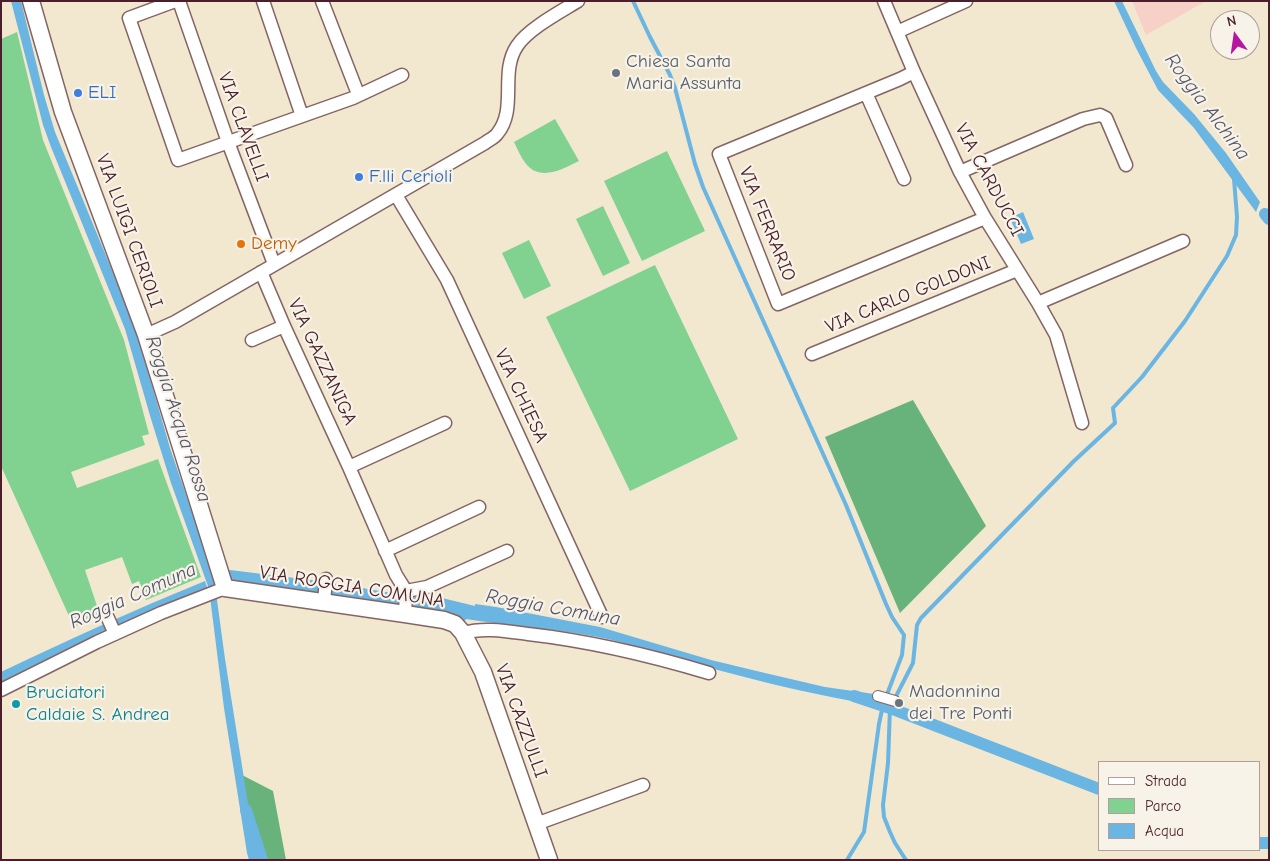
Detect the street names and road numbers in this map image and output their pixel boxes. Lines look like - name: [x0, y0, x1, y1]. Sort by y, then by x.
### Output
- street label: VIA CLAVELLI: [213, 69, 273, 185]
- street label: VIA CARDUCCI: [950, 120, 1028, 240]
- street label: VIA LUIGI CERIOLI: [91, 151, 167, 311]
- street label: VIA FERRARIO: [734, 163, 800, 285]
- street label: VIA CARLO GOLDONI: [822, 251, 994, 339]
- street label: VIA GAZZANIGA: [283, 295, 361, 429]
- street label: VIA CHIESA: [489, 345, 553, 447]
- street label: VIA ROGGIA COMUNA: [258, 561, 446, 613]
- street label: VIA CAZZULLI: [490, 661, 552, 781]

